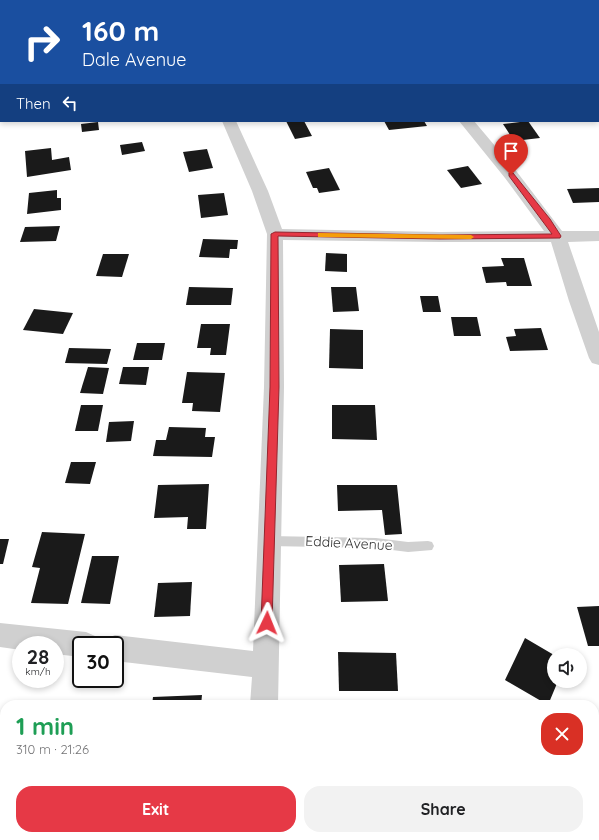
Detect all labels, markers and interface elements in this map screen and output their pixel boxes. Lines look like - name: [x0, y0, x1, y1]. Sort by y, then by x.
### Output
- text: 160 m: [82, 13, 159, 48]
- icon: right: [16, 16, 68, 68]
- text: Dale Avenue: [82, 48, 186, 71]
- icon: left: [59, 92, 81, 114]
- text: Then: [16, 94, 51, 113]
- pin: [494, 134, 528, 175]
- icon: arrive: [500, 140, 522, 162]
- street label: Eddie Avenue: [305, 532, 393, 554]
- position arrow: [246, 602, 288, 644]
- speed limit sign: 30: [72, 636, 124, 688]
- text: 28: [27, 644, 49, 669]
- map controls: [547, 648, 587, 688]
- button: sound: [547, 648, 587, 688]
- text: km/h: [25, 665, 51, 678]
- text: 1 min: [16, 711, 74, 741]
- button: close: [541, 713, 583, 755]
- text: 310 m · 21:26: [16, 741, 89, 757]
- button: Exit: [16, 786, 296, 832]
- button: Share: [304, 786, 583, 832]

